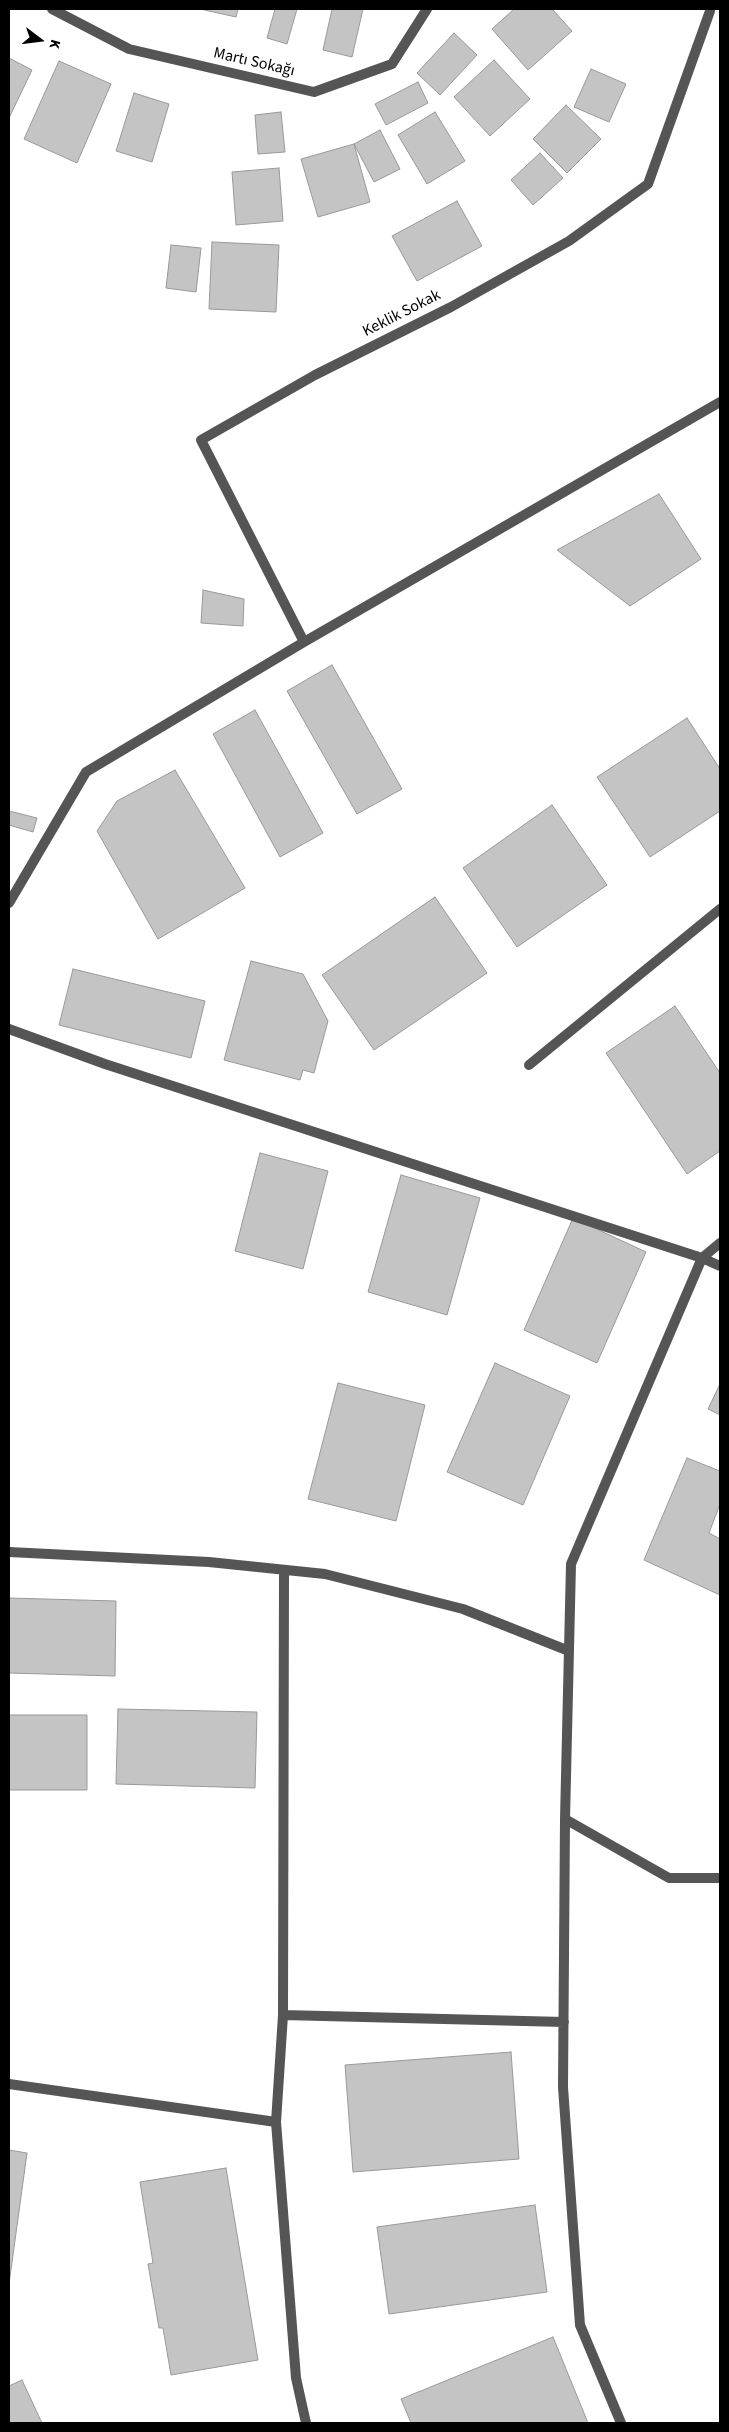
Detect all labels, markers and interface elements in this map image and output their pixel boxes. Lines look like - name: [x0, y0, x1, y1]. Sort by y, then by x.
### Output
- north arrow: [15, 15, 65, 65]
- text: K: [44, 37, 65, 51]
- street label: Martı Sokağı: [211, 44, 297, 82]
- street label: Keklik Sokak: [360, 286, 444, 342]

